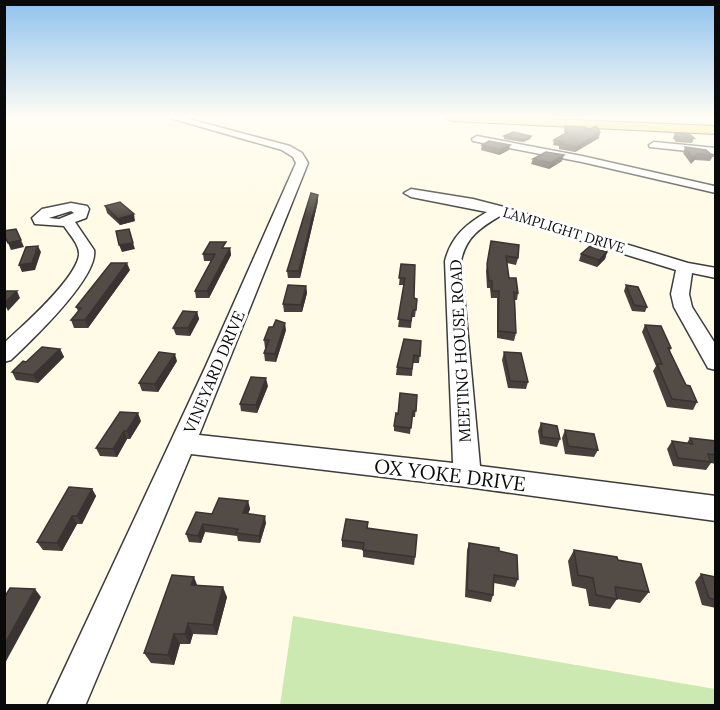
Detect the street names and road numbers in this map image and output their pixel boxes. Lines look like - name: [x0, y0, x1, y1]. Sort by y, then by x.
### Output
- street label: LAMPLIGHT DRIVE: [501, 203, 628, 257]
- street label: MEETING HOUSE ROAD: [445, 259, 475, 443]
- street label: VINEYARD DRIVE: [179, 308, 249, 437]
- street label: OX YOKE DRIVE: [373, 453, 527, 496]

